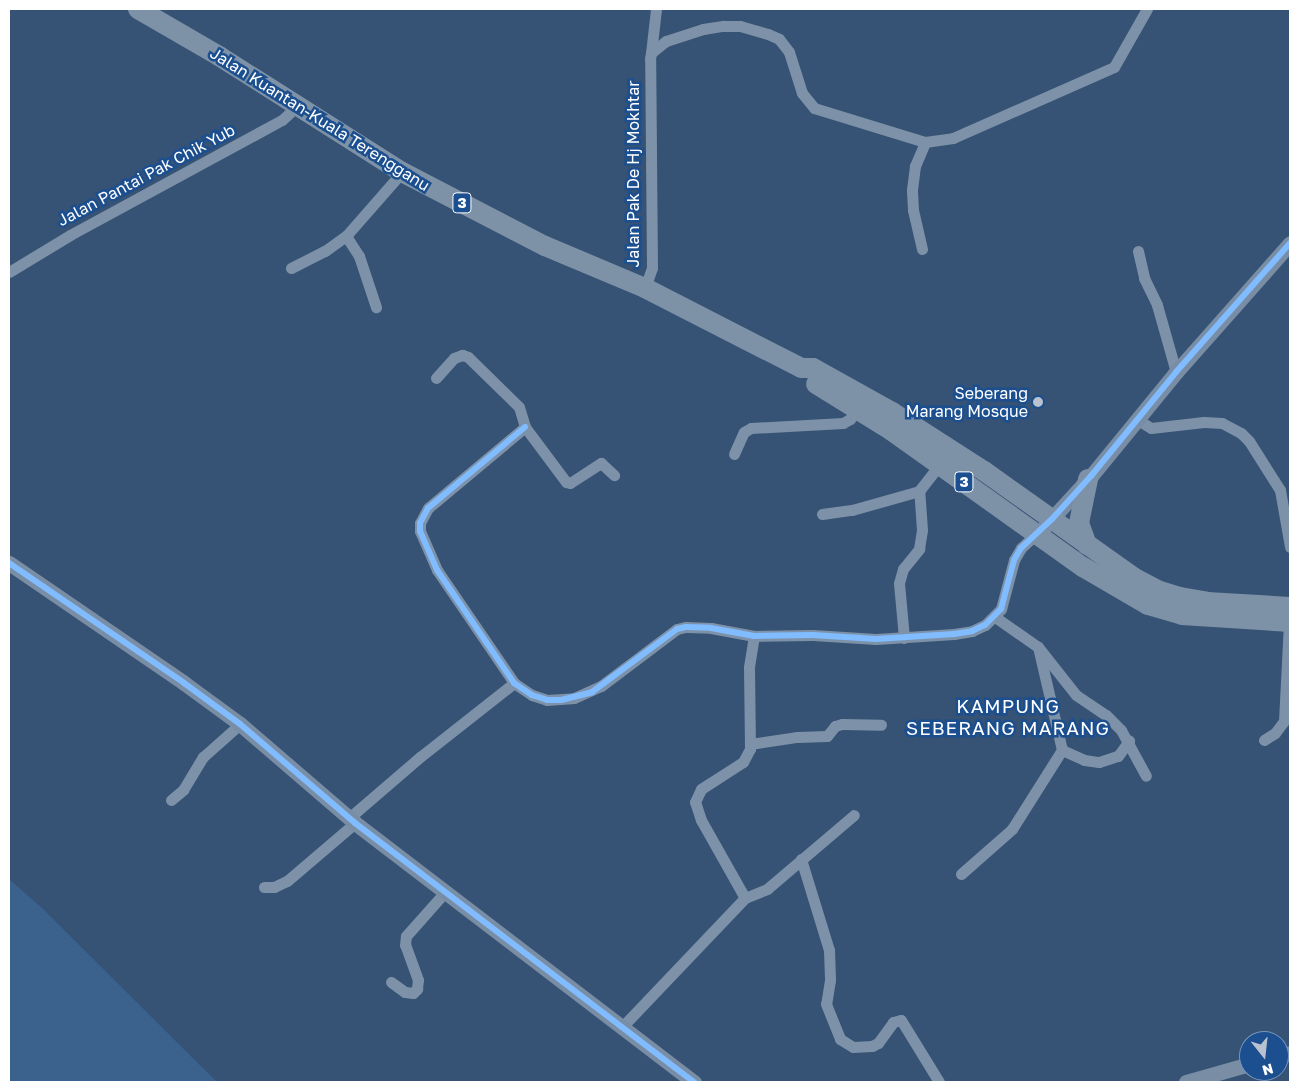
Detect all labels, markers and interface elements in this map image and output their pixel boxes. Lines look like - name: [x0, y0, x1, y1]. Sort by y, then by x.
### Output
- street label: Jalan Kuantan-Kuala Terengganu: [207, 43, 433, 195]
- street label: Jalan Pak De Hj Mokhtar: [623, 80, 643, 268]
- street label: Jalan Pantai Pak Chik Yub: [54, 120, 238, 230]
- road number: 3: [452, 190, 472, 216]
- place label: Seberang Marang Mosque: [906, 383, 1028, 421]
- marker: Seberang Marang Mosque: [1032, 396, 1044, 408]
- road number: 3: [954, 470, 974, 494]
- district label: KAMPUNG SEBERANG MARANG: [904, 695, 1112, 739]
- north arrow: [1239, 1031, 1289, 1081]
- text: N: [1261, 1060, 1275, 1080]

